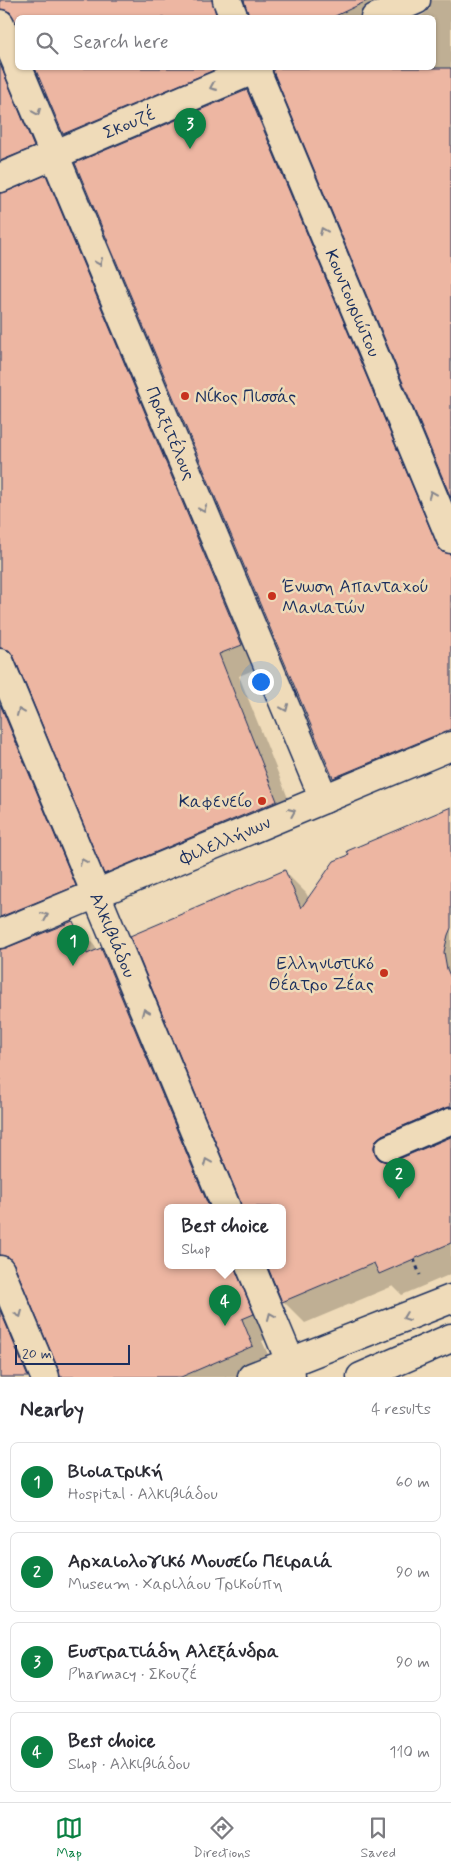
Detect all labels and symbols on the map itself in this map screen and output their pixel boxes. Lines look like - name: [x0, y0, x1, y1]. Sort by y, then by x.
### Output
- one-way arrow: [209, 80, 218, 91]
- street label: Σκουζέ: [99, 101, 159, 146]
- one-way arrow: [31, 108, 41, 116]
- pin: 3: [174, 108, 206, 149]
- one-way arrow: [319, 227, 329, 236]
- street label: Κουντουριώτου: [319, 246, 386, 361]
- one-way arrow: [94, 258, 104, 266]
- street label: Πραξιτέλους: [140, 382, 202, 484]
- place label: Νίκος Πισσάς: [195, 385, 296, 409]
- marker: Νίκος Πισσάς: [179, 390, 191, 402]
- one-way arrow: [428, 490, 439, 499]
- one-way arrow: [196, 504, 207, 513]
- place label: Ένωση Απανταχού Μανιατών: [282, 575, 429, 620]
- marker: Ένωση Απανταχού Μανιατών: [266, 590, 278, 602]
- your location: [248, 669, 274, 695]
- one-way arrow: [279, 703, 290, 712]
- one-way arrow: [16, 708, 27, 717]
- place label: Καφενείο: [179, 790, 252, 814]
- marker: Καφενείο: [256, 795, 268, 807]
- one-way arrow: [287, 808, 296, 819]
- street label: Φιλελλήνων: [175, 811, 275, 871]
- one-way arrow: [78, 858, 89, 867]
- street label: Αλκιβιάδου: [83, 889, 141, 982]
- one-way arrow: [40, 911, 49, 922]
- pin: 1: [57, 925, 89, 966]
- place label: Ελληνιστικό Θέατρο Ζέας: [268, 952, 374, 997]
- marker: Ελληνιστικό Θέατρο Ζέας: [378, 967, 390, 979]
- one-way arrow: [141, 1008, 151, 1017]
- one-way arrow: [203, 1158, 214, 1167]
- pin: 2: [383, 1158, 415, 1199]
- pin: 4: [209, 1285, 241, 1326]
- one-way arrow: [13, 1309, 23, 1318]
- one-way arrow: [402, 1311, 411, 1321]
- one-way arrow: [267, 1312, 278, 1321]
- scale bar: [15, 1342, 130, 1365]

